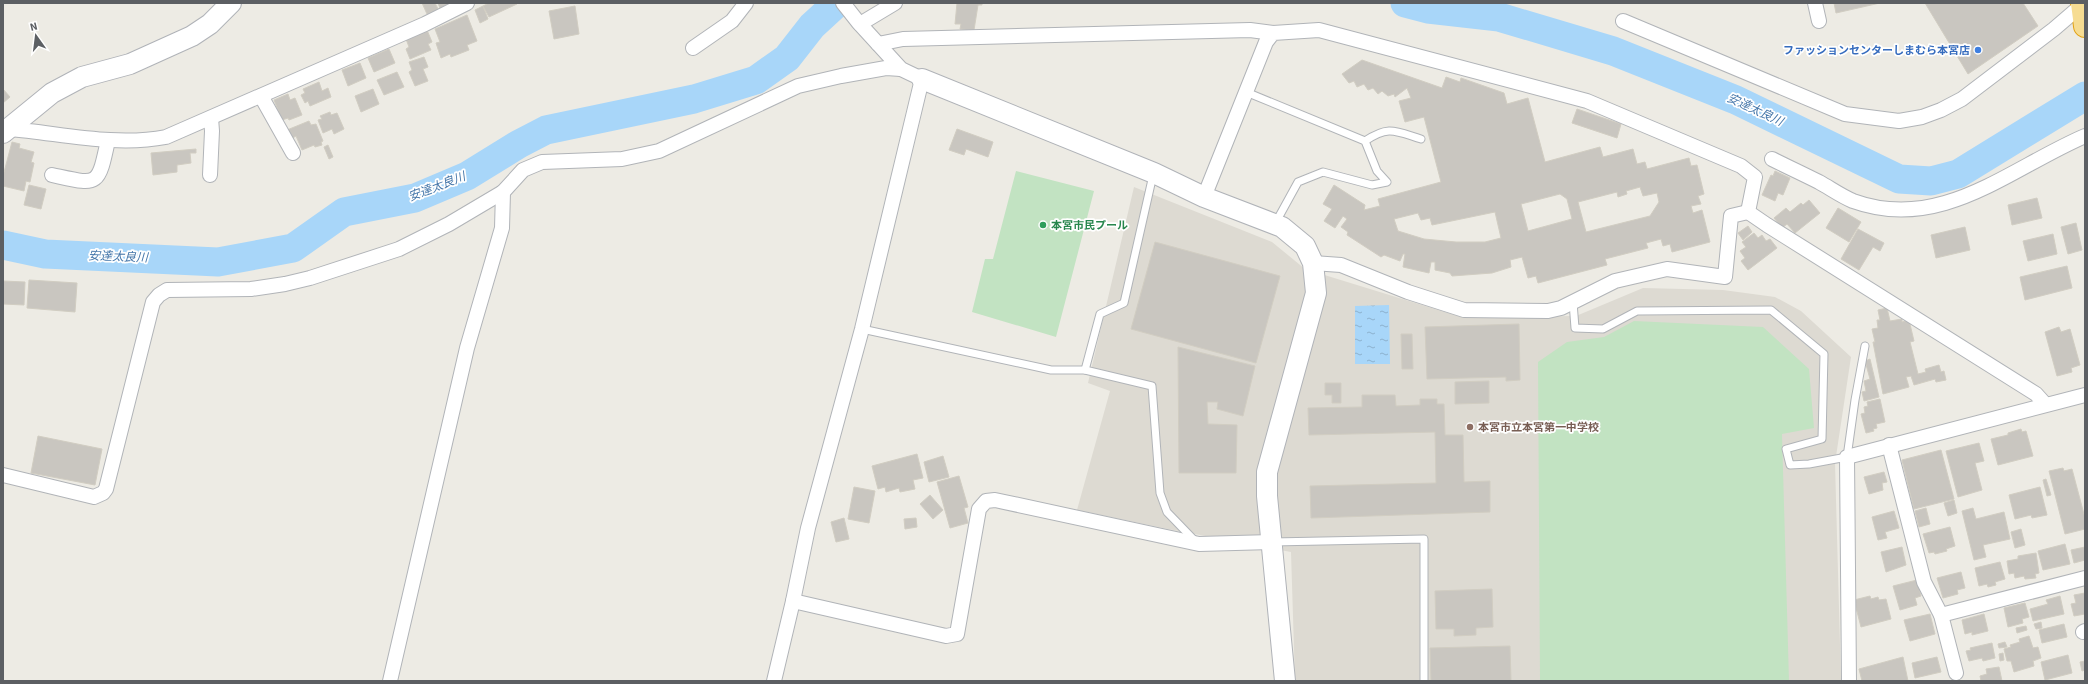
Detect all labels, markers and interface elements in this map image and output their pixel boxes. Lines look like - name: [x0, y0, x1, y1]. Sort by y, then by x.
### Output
- north arrow: [16, 16, 56, 56]
- text: N: [28, 19, 39, 35]
- place label: ファッションセンターしまむら本宮店: [1783, 43, 1970, 58]
- marker: ファッションセンターしまむら本宮店: [1973, 45, 1983, 55]
- water label: 安達太良川: [1724, 90, 1788, 131]
- water label: 安達太良川: [406, 168, 470, 206]
- place label: 本宮市民プール: [1051, 218, 1128, 233]
- marker: 本宮市民プール: [1038, 220, 1048, 230]
- water label: 安達太良川: [88, 247, 150, 267]
- place label: 本宮市立本宮第一中学校: [1478, 420, 1599, 435]
- marker: 本宮市立本宮第一中学校: [1465, 422, 1475, 432]

